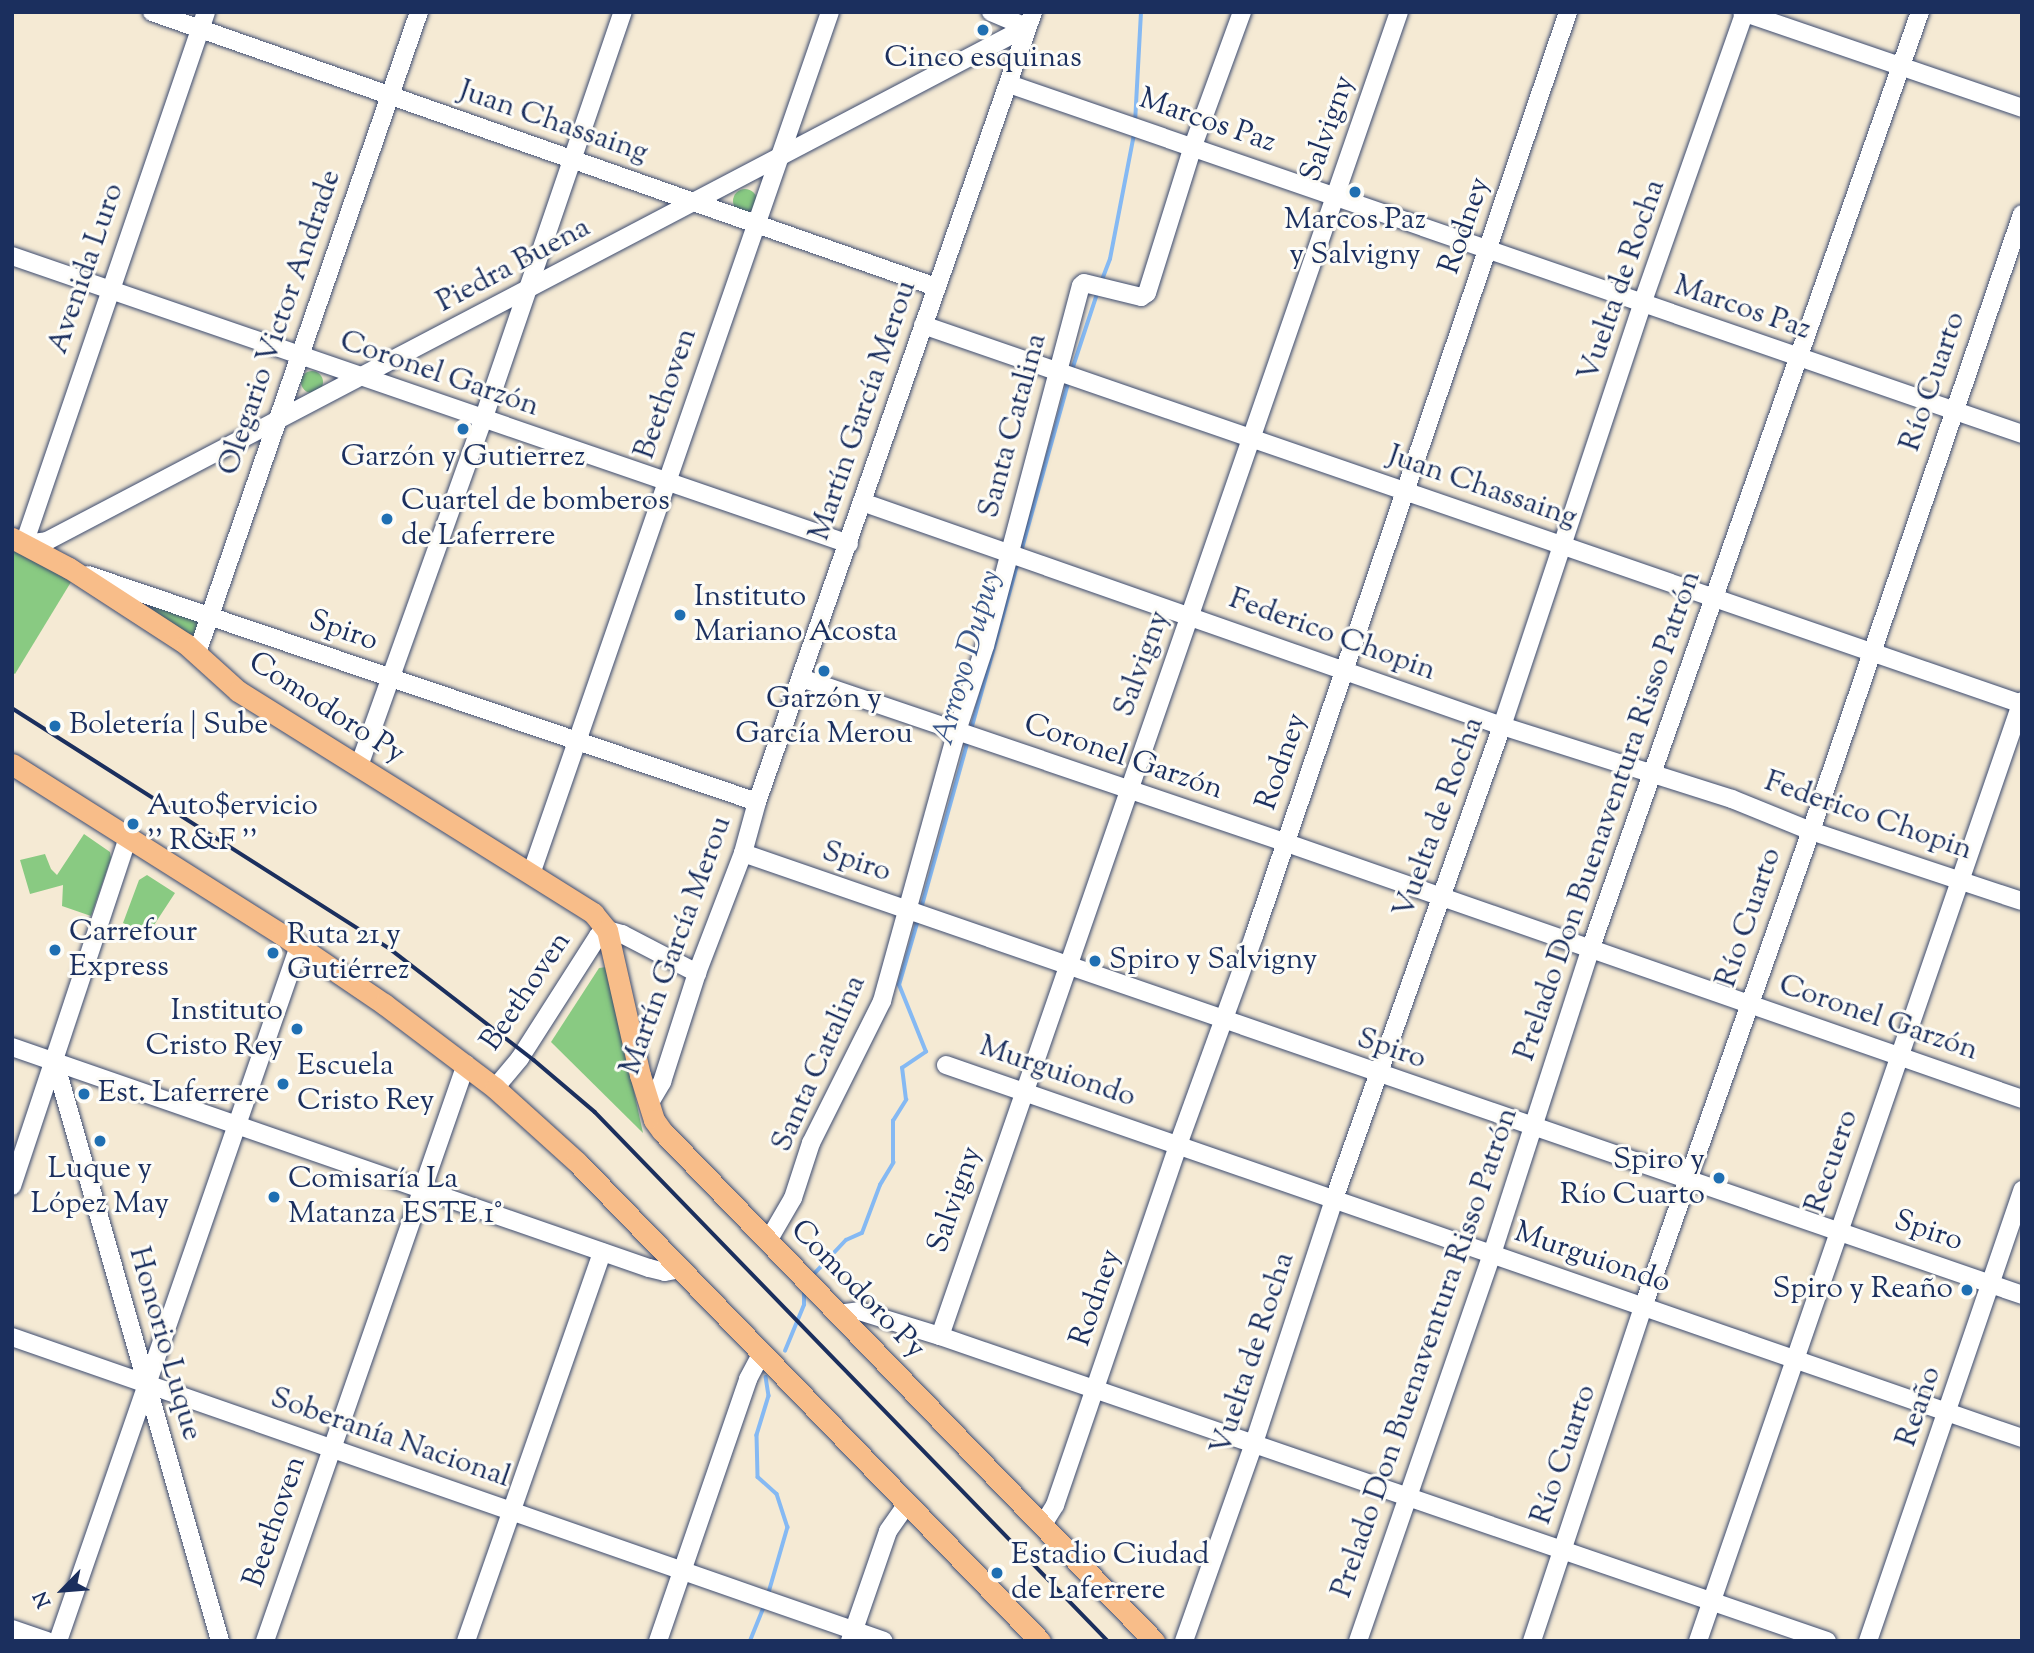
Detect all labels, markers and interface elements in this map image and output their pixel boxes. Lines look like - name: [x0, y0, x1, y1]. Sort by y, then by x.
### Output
- marker: Cinco esquinas: [975, 22, 991, 38]
- place label: Cinco esquinas: [884, 41, 1082, 77]
- street label: Salvigny: [1294, 71, 1364, 187]
- street label: Juan Chassaing: [454, 74, 652, 172]
- street label: Marcos Paz: [1134, 82, 1280, 162]
- street label: Olegario Victor Andrade: [212, 166, 350, 480]
- street label: Rodney: [1433, 173, 1499, 279]
- street label: Vuelta de Rocha: [1572, 175, 1674, 387]
- street label: Avenida Luro: [41, 179, 133, 359]
- marker: Marcos Paz y Salvigny: [1347, 184, 1363, 200]
- place label: Marcos Paz y Salvigny: [1284, 203, 1426, 274]
- street label: Piedra Buena: [431, 211, 597, 321]
- street label: Marcos Paz: [1669, 269, 1815, 349]
- street label: Martín García Merou: [803, 276, 925, 546]
- street label: Río Cuarto: [1893, 308, 1975, 456]
- street label: Coronel Garzón: [335, 324, 543, 426]
- street label: Beethoven: [628, 324, 706, 464]
- street label: Santa Catalina: [972, 330, 1056, 522]
- marker: Garzón y Gutierrez: [455, 421, 471, 437]
- street label: Juan Chassaing: [1383, 439, 1581, 537]
- place label: Garzón y Gutierrez: [341, 440, 585, 476]
- place label: Cuartel de bomberos de Laferrere: [401, 484, 670, 554]
- marker: Cuartel de bomberos de Laferrere: [379, 511, 395, 527]
- water label: Arroyo Dupuy: [925, 566, 1011, 750]
- street label: Prelado Don Buenaventura Risso Patrón: [1508, 566, 1710, 1066]
- place label: Instituto Mariano Acosta: [694, 580, 898, 650]
- street label: Federico Chopin: [1224, 582, 1440, 690]
- street label: Spiro: [304, 603, 382, 661]
- street label: Salvigny: [1107, 606, 1179, 722]
- marker: Instituto Mariano Acosta: [672, 607, 688, 623]
- street label: Comodoro Py: [241, 645, 411, 773]
- marker: Garzón y García Merou: [816, 663, 832, 679]
- place label: Garzón y García Merou: [735, 682, 913, 752]
- street label: Coronel Garzón: [1019, 707, 1227, 809]
- place label: Boletería | Sube: [69, 708, 268, 744]
- street label: Rodney: [1250, 709, 1316, 815]
- street label: Vuelta de Rocha: [1387, 713, 1493, 923]
- marker: Boletería | Sube: [47, 718, 63, 734]
- street label: Federico Chopin: [1759, 765, 1977, 869]
- place label: Auto$ervicio '' R&F '': [147, 789, 318, 860]
- street label: Martín García Merou: [613, 812, 741, 1080]
- marker: Auto$ervicio '' R&F '': [125, 816, 141, 832]
- street label: Spiro: [817, 834, 895, 892]
- street label: Río Cuarto: [1709, 844, 1791, 992]
- place label: Carrefour Express: [69, 915, 197, 986]
- place label: Ruta 21 y Gutiérrez: [287, 918, 409, 988]
- street label: Beethoven: [474, 925, 580, 1059]
- marker: Carrefour Express: [47, 942, 63, 958]
- place label: Spiro y Salvigny: [1109, 943, 1318, 979]
- marker: Ruta 21 y Gutiérrez: [265, 945, 281, 961]
- marker: Spiro y Salvigny: [1087, 953, 1103, 969]
- street label: Coronel Garzón: [1774, 968, 1982, 1070]
- street label: Santa Catalina: [765, 970, 875, 1158]
- place label: Instituto Cristo Rey: [145, 994, 283, 1064]
- marker: Instituto Cristo Rey: [289, 1021, 305, 1037]
- street label: Spiro: [1352, 1021, 1430, 1079]
- street label: Murguiondo: [974, 1029, 1140, 1117]
- place label: Escuela Cristo Rey: [297, 1049, 435, 1120]
- place label: Est. Laferrere: [98, 1076, 269, 1112]
- marker: Escuela Cristo Rey: [275, 1076, 291, 1092]
- marker: Est. Laferrere: [76, 1086, 92, 1102]
- street label: Prelado Don Buenaventura Risso Patrón: [1325, 1103, 1527, 1603]
- street label: Recuero: [1799, 1105, 1867, 1219]
- marker: Luque y López May: [92, 1133, 108, 1149]
- street label: Salvigny: [921, 1142, 991, 1258]
- place label: Spiro y Río Cuarto: [1560, 1143, 1705, 1214]
- place label: Luque y López May: [31, 1152, 169, 1222]
- place label: Comisaría La Matanza ESTE 1°: [288, 1162, 502, 1232]
- marker: Spiro y Río Cuarto: [1711, 1170, 1727, 1186]
- marker: Comisaría La Matanza ESTE 1°: [266, 1189, 282, 1205]
- street label: Spiro: [1889, 1203, 1967, 1261]
- street label: Comodoro Py: [782, 1213, 932, 1367]
- street label: Murguiondo: [1509, 1215, 1675, 1303]
- street label: Honorio Luque: [119, 1243, 209, 1445]
- street label: Rodney: [1064, 1245, 1130, 1351]
- street label: Vuelta de Rocha: [1204, 1248, 1304, 1460]
- place label: Spiro y Reaño: [1772, 1272, 1953, 1308]
- marker: Spiro y Reaño: [1959, 1282, 1975, 1298]
- street label: Reaño: [1890, 1362, 1950, 1452]
- street label: Soberanía Nacional: [265, 1381, 515, 1497]
- street label: Río Cuarto: [1524, 1381, 1606, 1529]
- street label: Beethoven: [237, 1452, 315, 1592]
- place label: Estadio Ciudad de Laferrere: [1011, 1538, 1209, 1608]
- north arrow: [28, 1555, 98, 1625]
- marker: Estadio Ciudad de Laferrere: [989, 1565, 1005, 1581]
- text: N: [28, 1587, 59, 1612]

